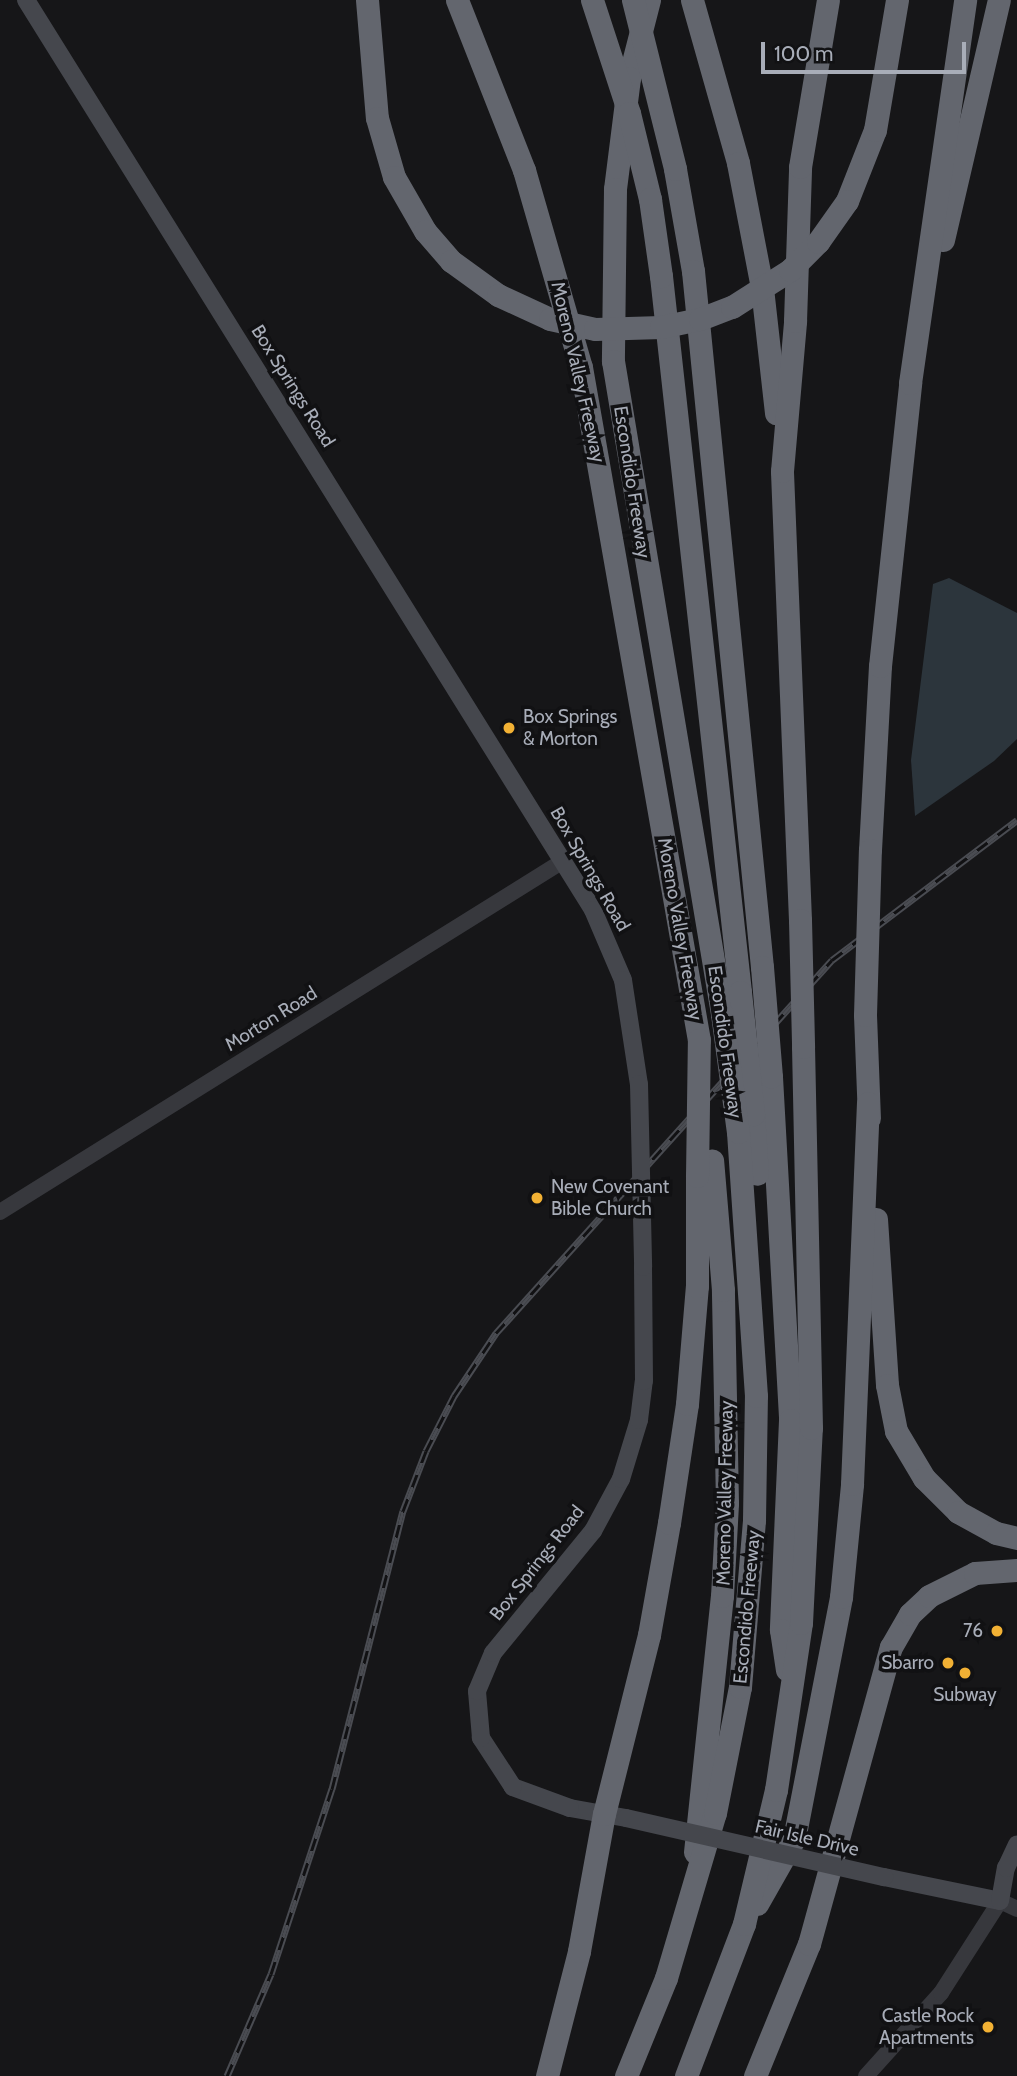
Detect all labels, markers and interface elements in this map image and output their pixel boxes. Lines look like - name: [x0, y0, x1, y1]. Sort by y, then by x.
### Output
- scale bar: [765, 28, 970, 72]
- text: 100 m: [774, 41, 833, 66]
- street label: Moreno Valley Freeway: [546, 279, 610, 465]
- street label: Box Springs Road: [246, 321, 340, 451]
- street label: Escondido Freeway: [609, 404, 655, 560]
- place label: Box Springs & Morton: [523, 706, 617, 750]
- marker: Box Springs & Morton: [501, 720, 517, 736]
- street label: Box Springs Road: [545, 803, 635, 935]
- street label: Moreno Valley Freeway: [653, 836, 707, 1022]
- street label: Escondido Freeway: [703, 964, 747, 1120]
- street label: Morton Road: [221, 982, 321, 1056]
- place label: New Covenant Bible Church: [551, 1176, 669, 1220]
- marker: New Covenant Bible Church: [529, 1190, 545, 1206]
- street label: Moreno Valley Freeway: [712, 1400, 738, 1586]
- street label: Box Springs Road: [485, 1501, 589, 1625]
- street label: Escondido Freeway: [729, 1529, 765, 1685]
- place label: 76: [963, 1620, 983, 1642]
- marker: 76: [989, 1623, 1005, 1639]
- place label: Sbarro: [881, 1652, 934, 1674]
- marker: Sbarro: [940, 1655, 956, 1671]
- marker: Subway: [957, 1665, 973, 1681]
- place label: Subway: [933, 1684, 997, 1706]
- street label: Fair Isle Drive: [753, 1815, 861, 1861]
- place label: Castle Rock Apartments: [879, 2005, 974, 2049]
- marker: Castle Rock Apartments: [980, 2019, 996, 2035]

